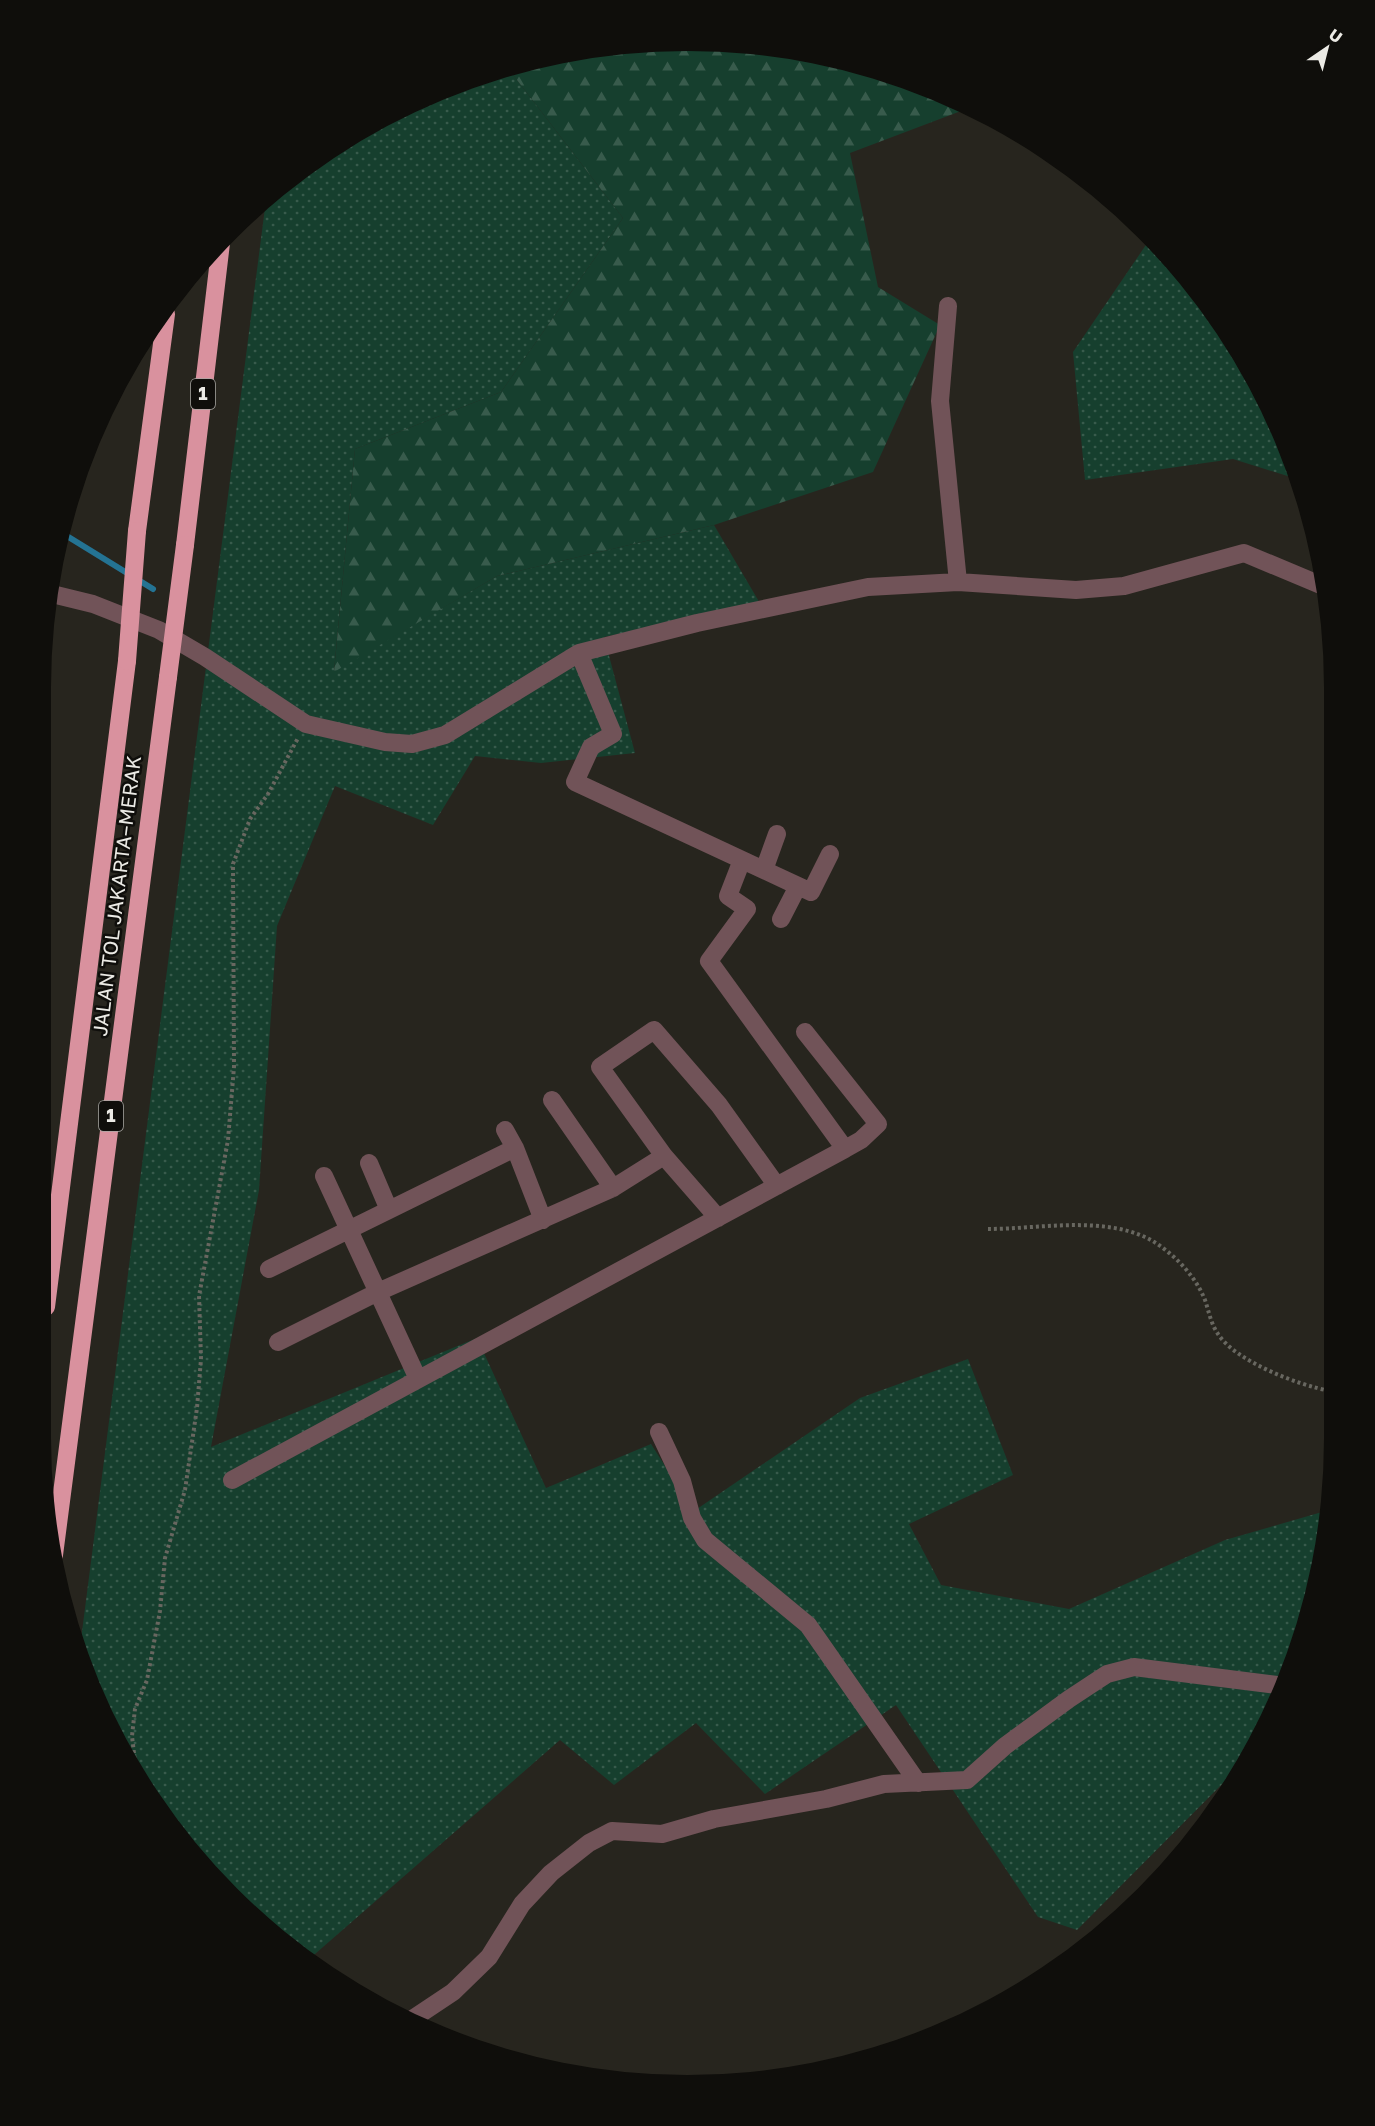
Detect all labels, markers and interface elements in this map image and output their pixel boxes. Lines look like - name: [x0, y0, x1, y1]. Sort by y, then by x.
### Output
- north arrow: [1297, 18, 1357, 78]
- text: U: [1325, 24, 1346, 47]
- road number: 1: [191, 379, 215, 409]
- street label: JALAN TOL JAKARTA–MERAK: [87, 754, 145, 1038]
- road number: 1: [99, 1101, 123, 1131]

